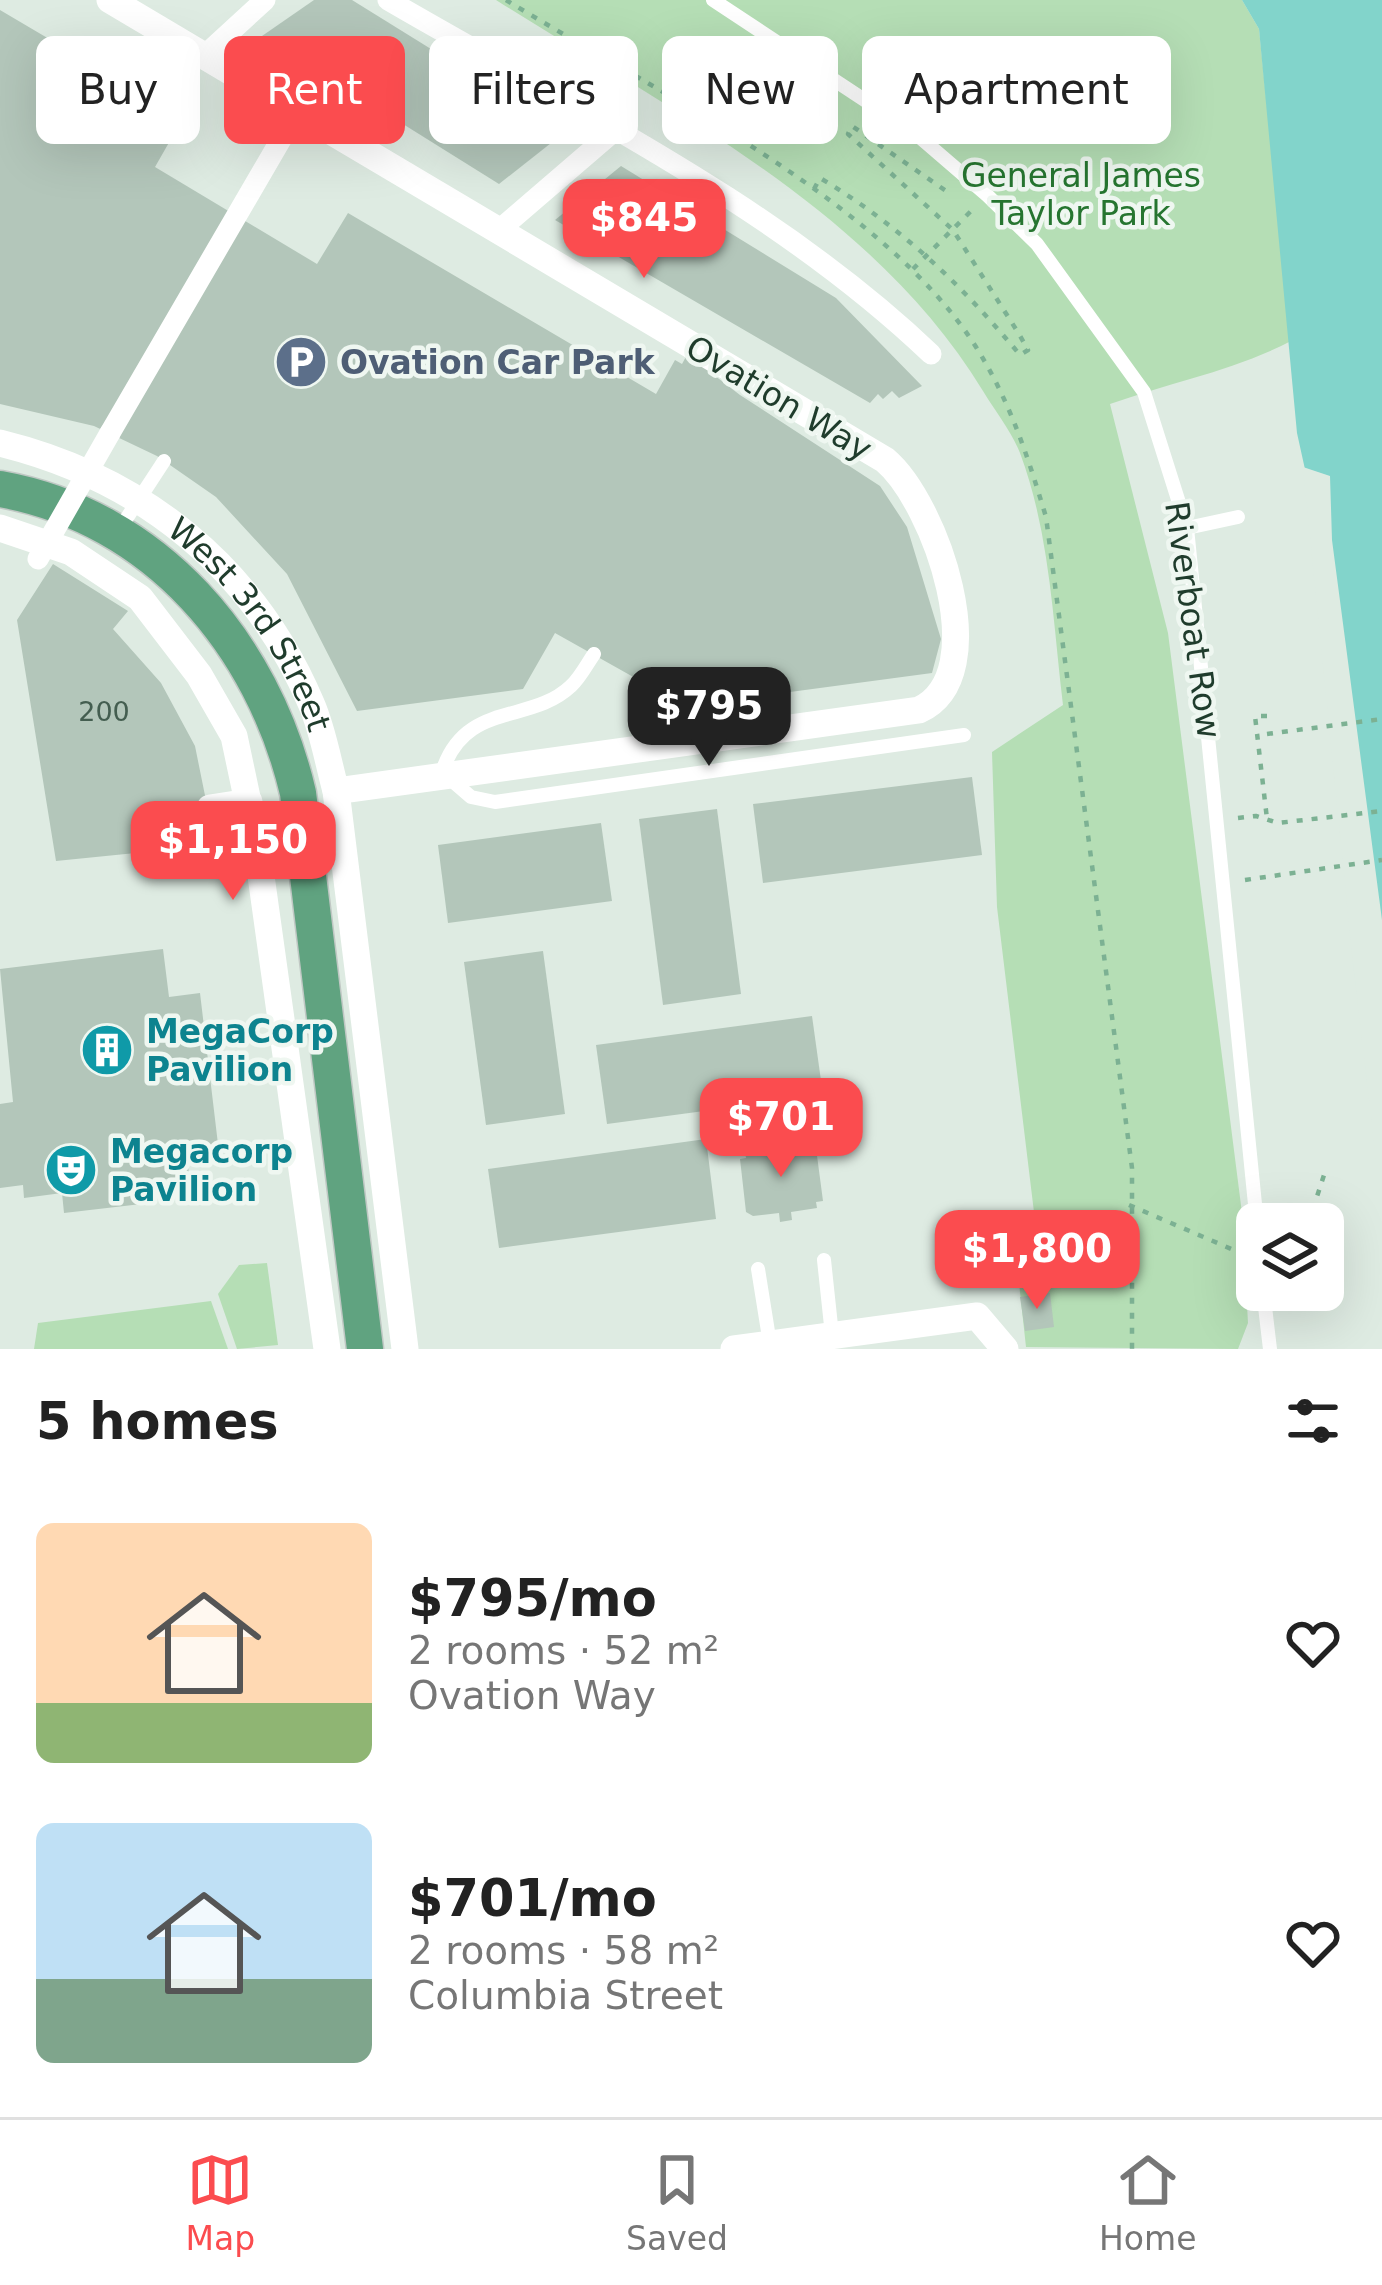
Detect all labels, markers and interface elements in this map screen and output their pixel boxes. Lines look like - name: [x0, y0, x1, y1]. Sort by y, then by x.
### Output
- chip: Buy: [36, 36, 200, 144]
- chip: Rent: [224, 36, 405, 144]
- chip: Filters: [429, 36, 638, 144]
- chip: New: [662, 36, 838, 144]
- chip: Apartment: [862, 36, 1171, 144]
- park label: General James Taylor Park: [961, 156, 1201, 233]
- pin: $845: [573, 179, 715, 281]
- text: $845: [590, 195, 698, 240]
- street label: Ovation Way: [679, 327, 879, 469]
- parking icon: Ovation Car Park: [273, 334, 329, 390]
- place label: Ovation Car Park: [340, 343, 656, 382]
- street label: Riverboat Row: [1157, 499, 1229, 741]
- street label: West 3rd Street: [161, 509, 339, 736]
- pin: $795: [638, 667, 780, 769]
- text: $795: [655, 683, 763, 728]
- house number: 200: [78, 696, 130, 727]
- pin: $1,150: [135, 801, 331, 903]
- text: $1,150: [158, 817, 308, 862]
- place label: MegaCorp Pavilion: [146, 1012, 334, 1089]
- building icon: MegaCorp Pavilion: [79, 1022, 135, 1078]
- pin: $701: [710, 1078, 852, 1180]
- text: $701: [727, 1094, 835, 1139]
- place label: Megacorp Pavilion: [110, 1132, 293, 1209]
- theatre icon: Megacorp Pavilion: [43, 1142, 99, 1198]
- map controls: [1236, 1203, 1344, 1311]
- button: layers: [1236, 1203, 1344, 1311]
- pin: $1,800: [939, 1210, 1135, 1312]
- text: $1,800: [962, 1226, 1112, 1271]
- icon: filters: [1280, 1388, 1346, 1454]
- text: 5 homes: [36, 1392, 279, 1451]
- text: $795/mo: [408, 1569, 657, 1628]
- icon: home: [132, 1571, 276, 1715]
- icon: heart: [1280, 1610, 1346, 1676]
- text: 2 rooms · 52 m²: [408, 1628, 719, 1673]
- text: Ovation Way: [408, 1673, 656, 1718]
- text: $701/mo: [408, 1869, 657, 1928]
- icon: home: [132, 1871, 276, 2015]
- icon: heart: [1280, 1910, 1346, 1976]
- text: 2 rooms · 58 m²: [408, 1928, 719, 1973]
- text: Columbia Street: [408, 1973, 723, 2018]
- tab: Map: [185, 2147, 255, 2258]
- tab: Saved: [626, 2147, 728, 2258]
- tab: Home: [1099, 2147, 1196, 2258]

